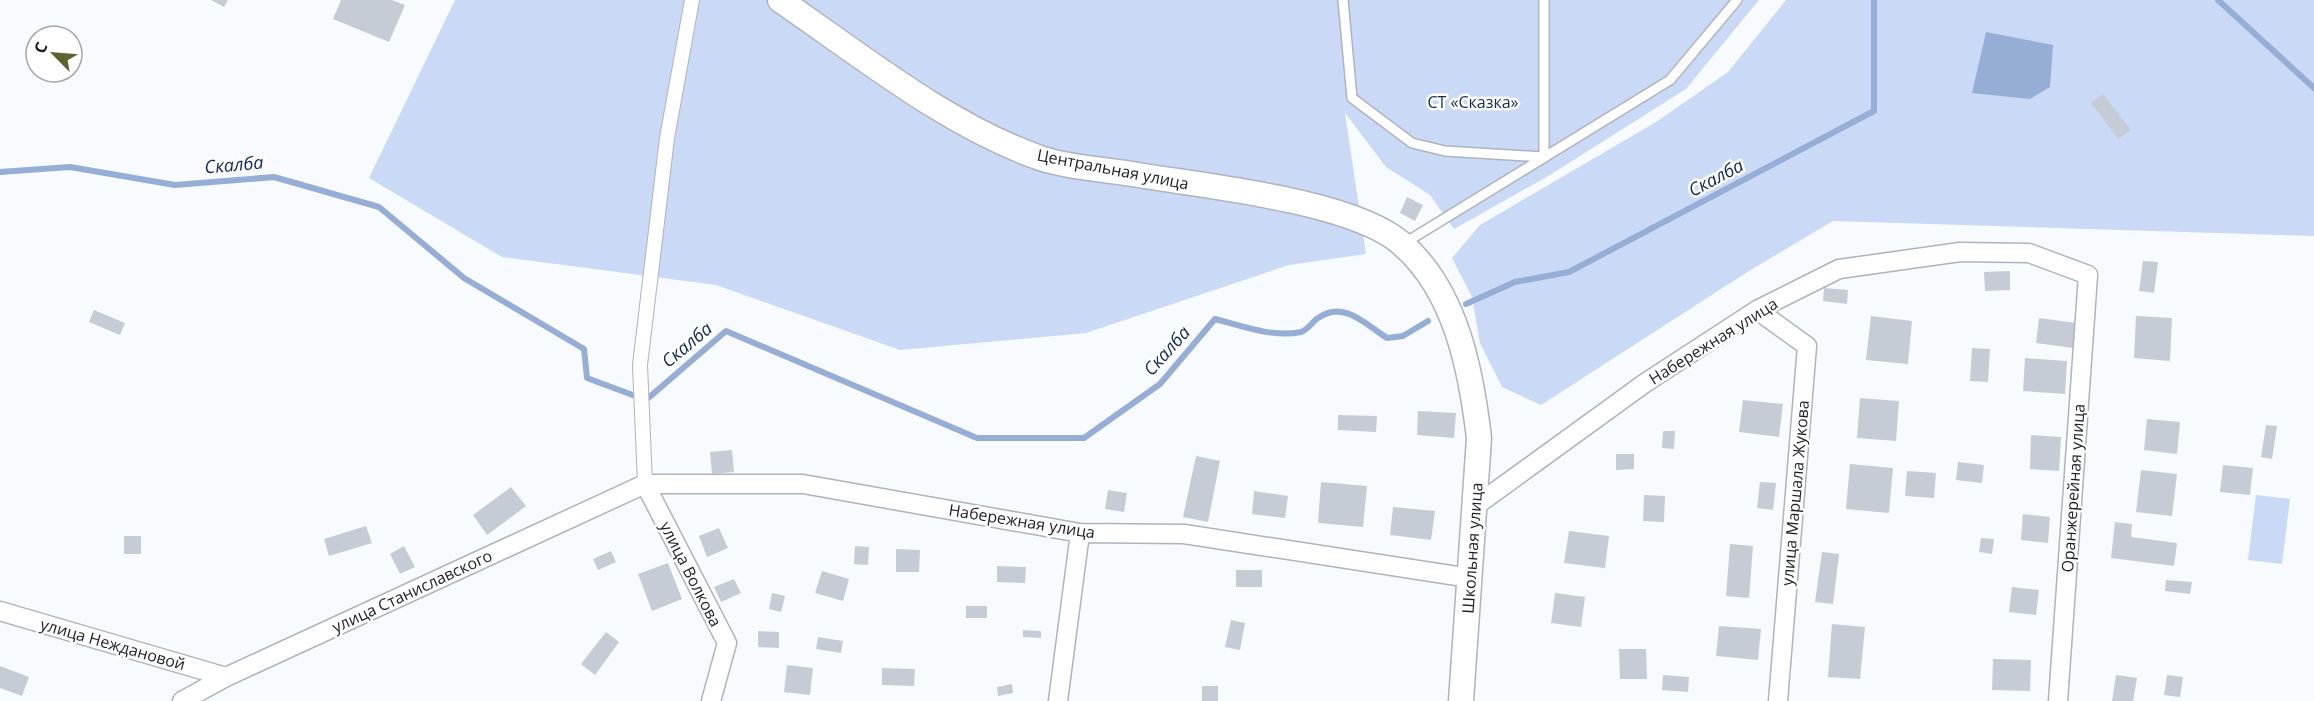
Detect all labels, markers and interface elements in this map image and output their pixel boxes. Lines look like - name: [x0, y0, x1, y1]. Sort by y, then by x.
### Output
- north arrow: [24, 24, 84, 84]
- text: С: [28, 38, 53, 57]
- park label: СТ «Сказка»: [1427, 91, 1519, 113]
- street label: Центральная улица: [1035, 144, 1191, 194]
- water label: Скалба: [203, 149, 264, 179]
- water label: Скалба: [1684, 153, 1747, 202]
- street label: Набережная улица: [1644, 292, 1782, 390]
- water label: Скалба: [656, 316, 717, 372]
- water label: Скалба: [1138, 320, 1195, 380]
- street label: улица Маршала Жукова: [1776, 399, 1814, 587]
- street label: Оранжерейная улица: [2056, 403, 2090, 573]
- street label: Школьная улица: [1456, 482, 1488, 614]
- street label: Набережная улица: [947, 499, 1097, 543]
- street label: улица Волкова: [655, 518, 727, 630]
- street label: улица Станиславского: [328, 544, 496, 638]
- street label: улица Неждановой: [38, 613, 188, 675]

